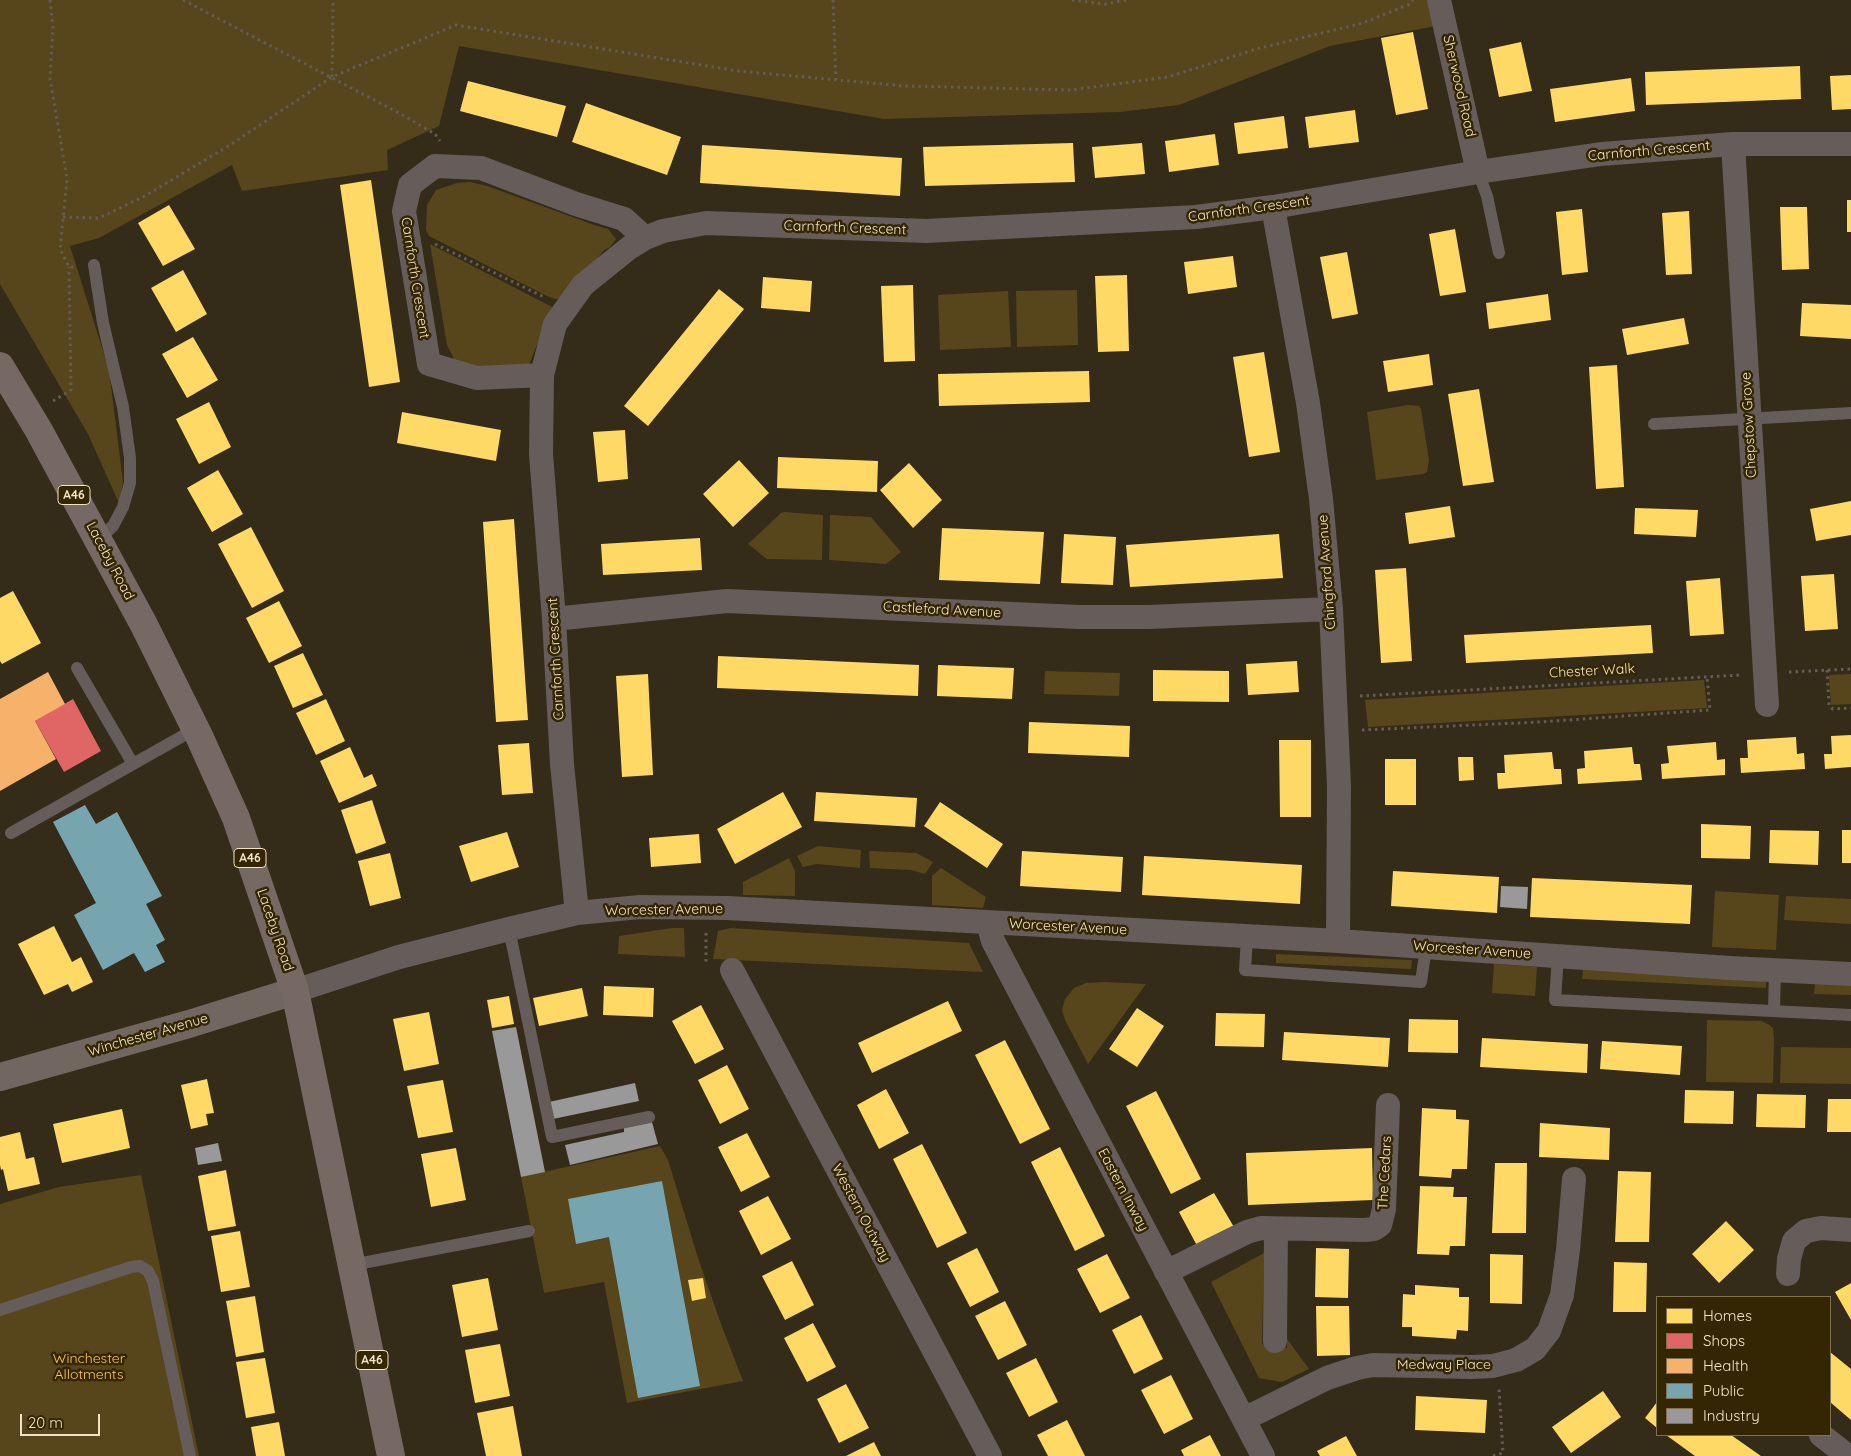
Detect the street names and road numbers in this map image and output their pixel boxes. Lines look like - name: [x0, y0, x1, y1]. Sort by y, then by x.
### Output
- street label: Sherwood Road: [1439, 33, 1479, 139]
- street label: Carnforth Crescent: [1587, 137, 1711, 165]
- street label: Carnforth Crescent: [1187, 192, 1311, 226]
- street label: Carnforth Crescent: [397, 216, 433, 340]
- street label: Carnforth Crescent: [783, 217, 907, 239]
- street label: Chepstow Grove: [1738, 372, 1760, 478]
- road number: A46: [58, 486, 90, 504]
- street label: Chingford Avenue: [1315, 514, 1339, 630]
- street label: Laceby Road: [82, 519, 138, 603]
- street label: Carnforth Crescent: [544, 597, 568, 721]
- street label: Castleford Avenue: [883, 599, 1001, 621]
- street label: Chester Walk: [1549, 660, 1635, 682]
- road number: A46: [234, 848, 266, 868]
- street label: Laceby Road: [253, 887, 297, 973]
- street label: Worcester Avenue: [605, 901, 723, 919]
- street label: Worcester Avenue: [1009, 916, 1127, 938]
- street label: Worcester Avenue: [1412, 937, 1532, 963]
- street label: Winchester Avenue: [86, 1010, 210, 1060]
- street label: The Cedars: [1375, 1136, 1395, 1210]
- street label: Eastern Inway: [1094, 1146, 1152, 1234]
- street label: Western Outway: [828, 1161, 894, 1265]
- road number: A46: [356, 1350, 388, 1370]
- street label: Medway Place: [1397, 1357, 1491, 1373]

